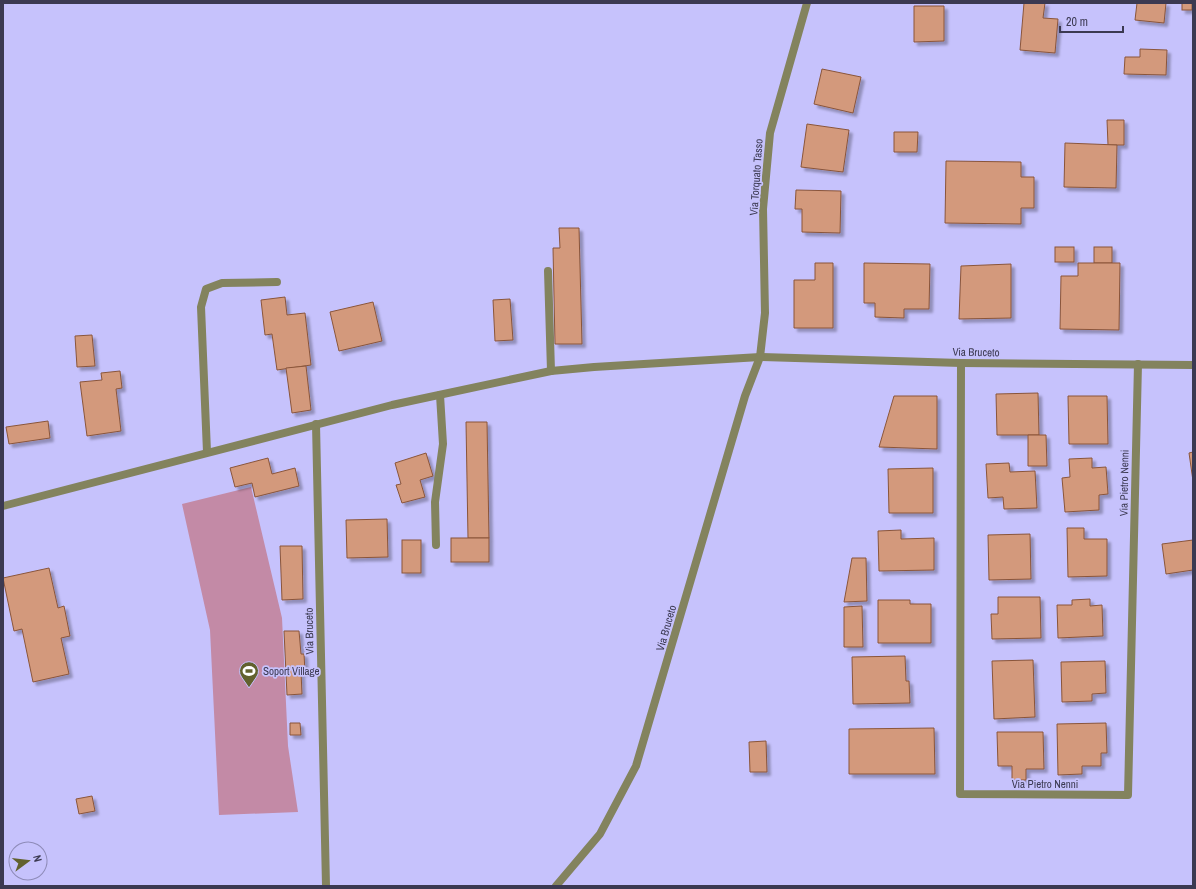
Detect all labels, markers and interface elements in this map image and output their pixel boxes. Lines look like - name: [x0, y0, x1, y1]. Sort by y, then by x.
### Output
- scale bar: [1060, 8, 1123, 34]
- text: 20 m: [1066, 14, 1088, 30]
- street label: Via Torquato Tasso: [746, 138, 766, 216]
- street label: Via Bruceto: [952, 345, 1000, 359]
- street label: Via Pietro Nenni: [1116, 450, 1132, 516]
- street label: Via Bruceto: [653, 603, 679, 653]
- street label: Via Bruceto: [302, 607, 316, 655]
- sports icon: Soport Village: [238, 660, 260, 688]
- place label: Soport Village: [263, 664, 320, 678]
- street label: Via Pietro Nenni: [1012, 777, 1078, 791]
- north arrow: [8, 841, 48, 881]
- text: N: [30, 853, 45, 863]

